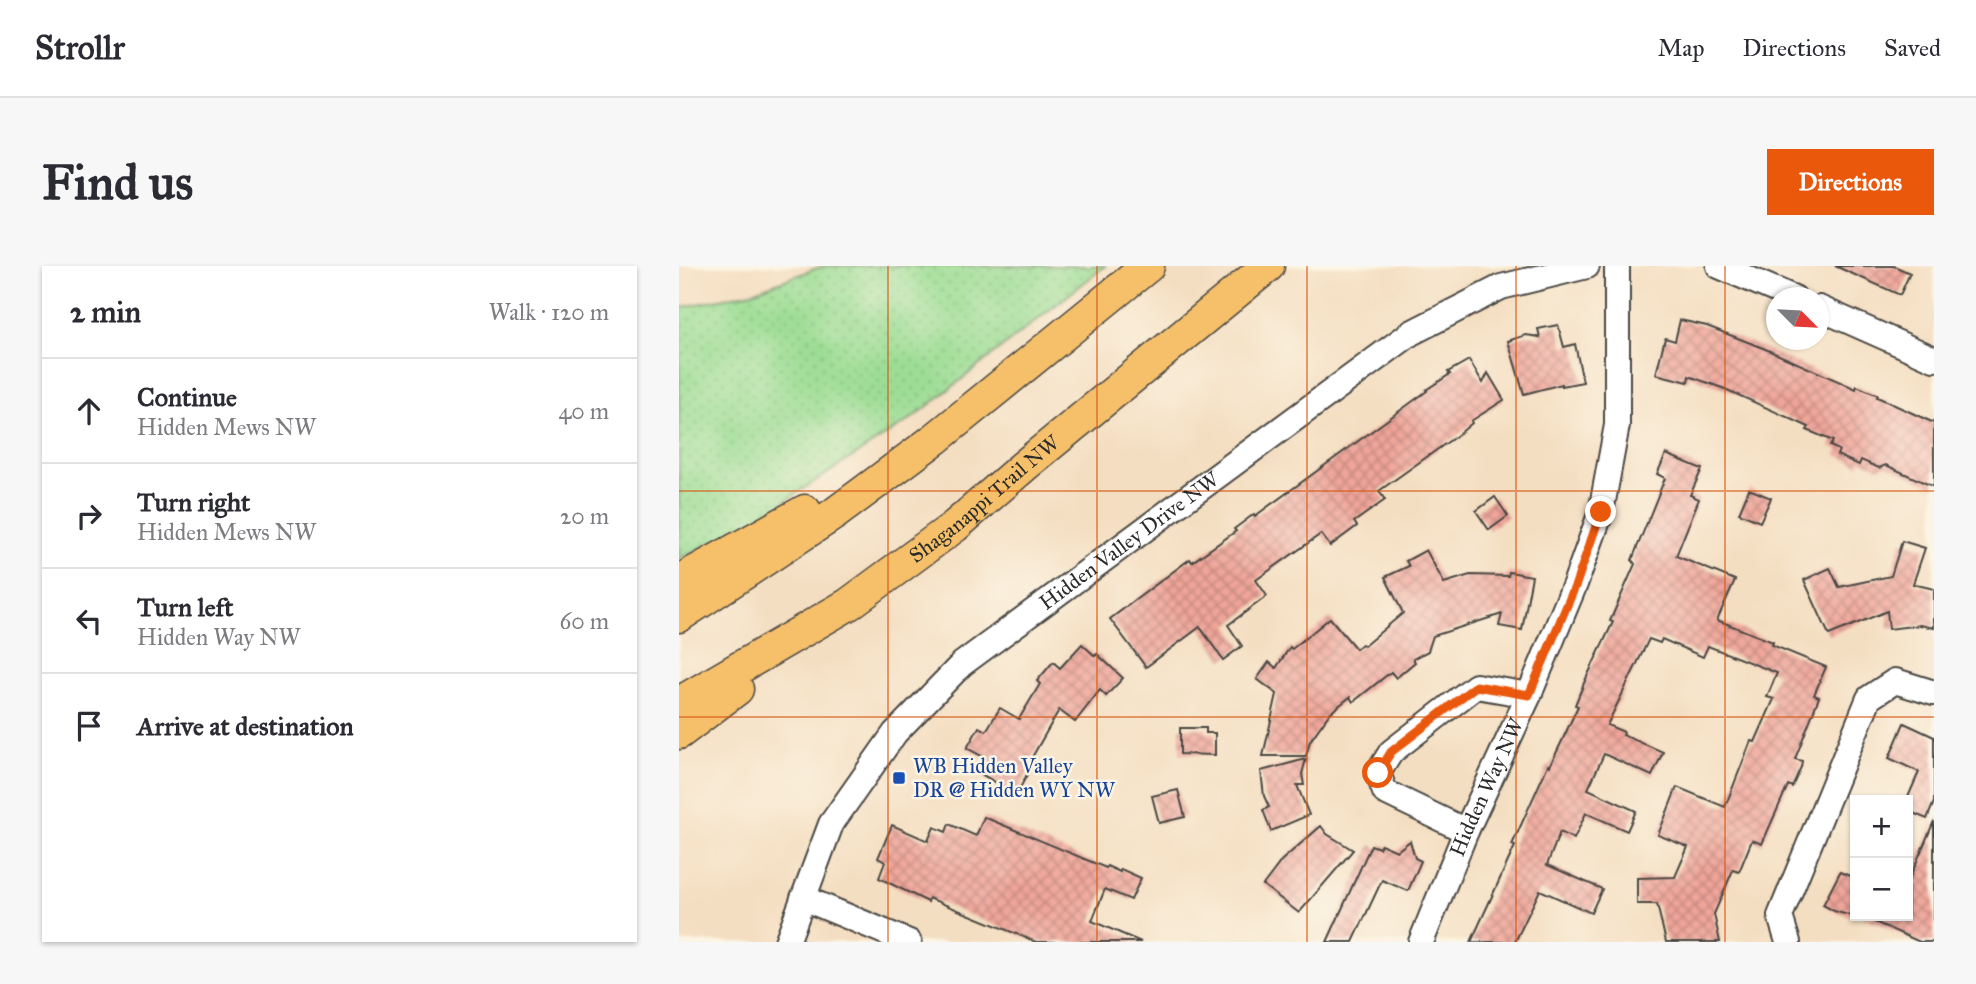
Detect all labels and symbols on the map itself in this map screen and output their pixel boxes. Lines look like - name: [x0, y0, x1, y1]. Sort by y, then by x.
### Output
- north arrow: [1766, 287, 1829, 350]
- street label: Shaganappi Trail NW: [904, 429, 1065, 568]
- street label: Hidden Valley Drive NW: [1034, 465, 1225, 616]
- route end: [1585, 496, 1616, 527]
- street label: Hidden Way NW: [1444, 713, 1530, 860]
- place label: WB Hidden Valley DR @ Hidden WY NW: [913, 753, 1116, 803]
- route start: [1362, 757, 1393, 788]
- marker: WB Hidden Valley DR @ Hidden WY NW: [891, 770, 907, 786]

